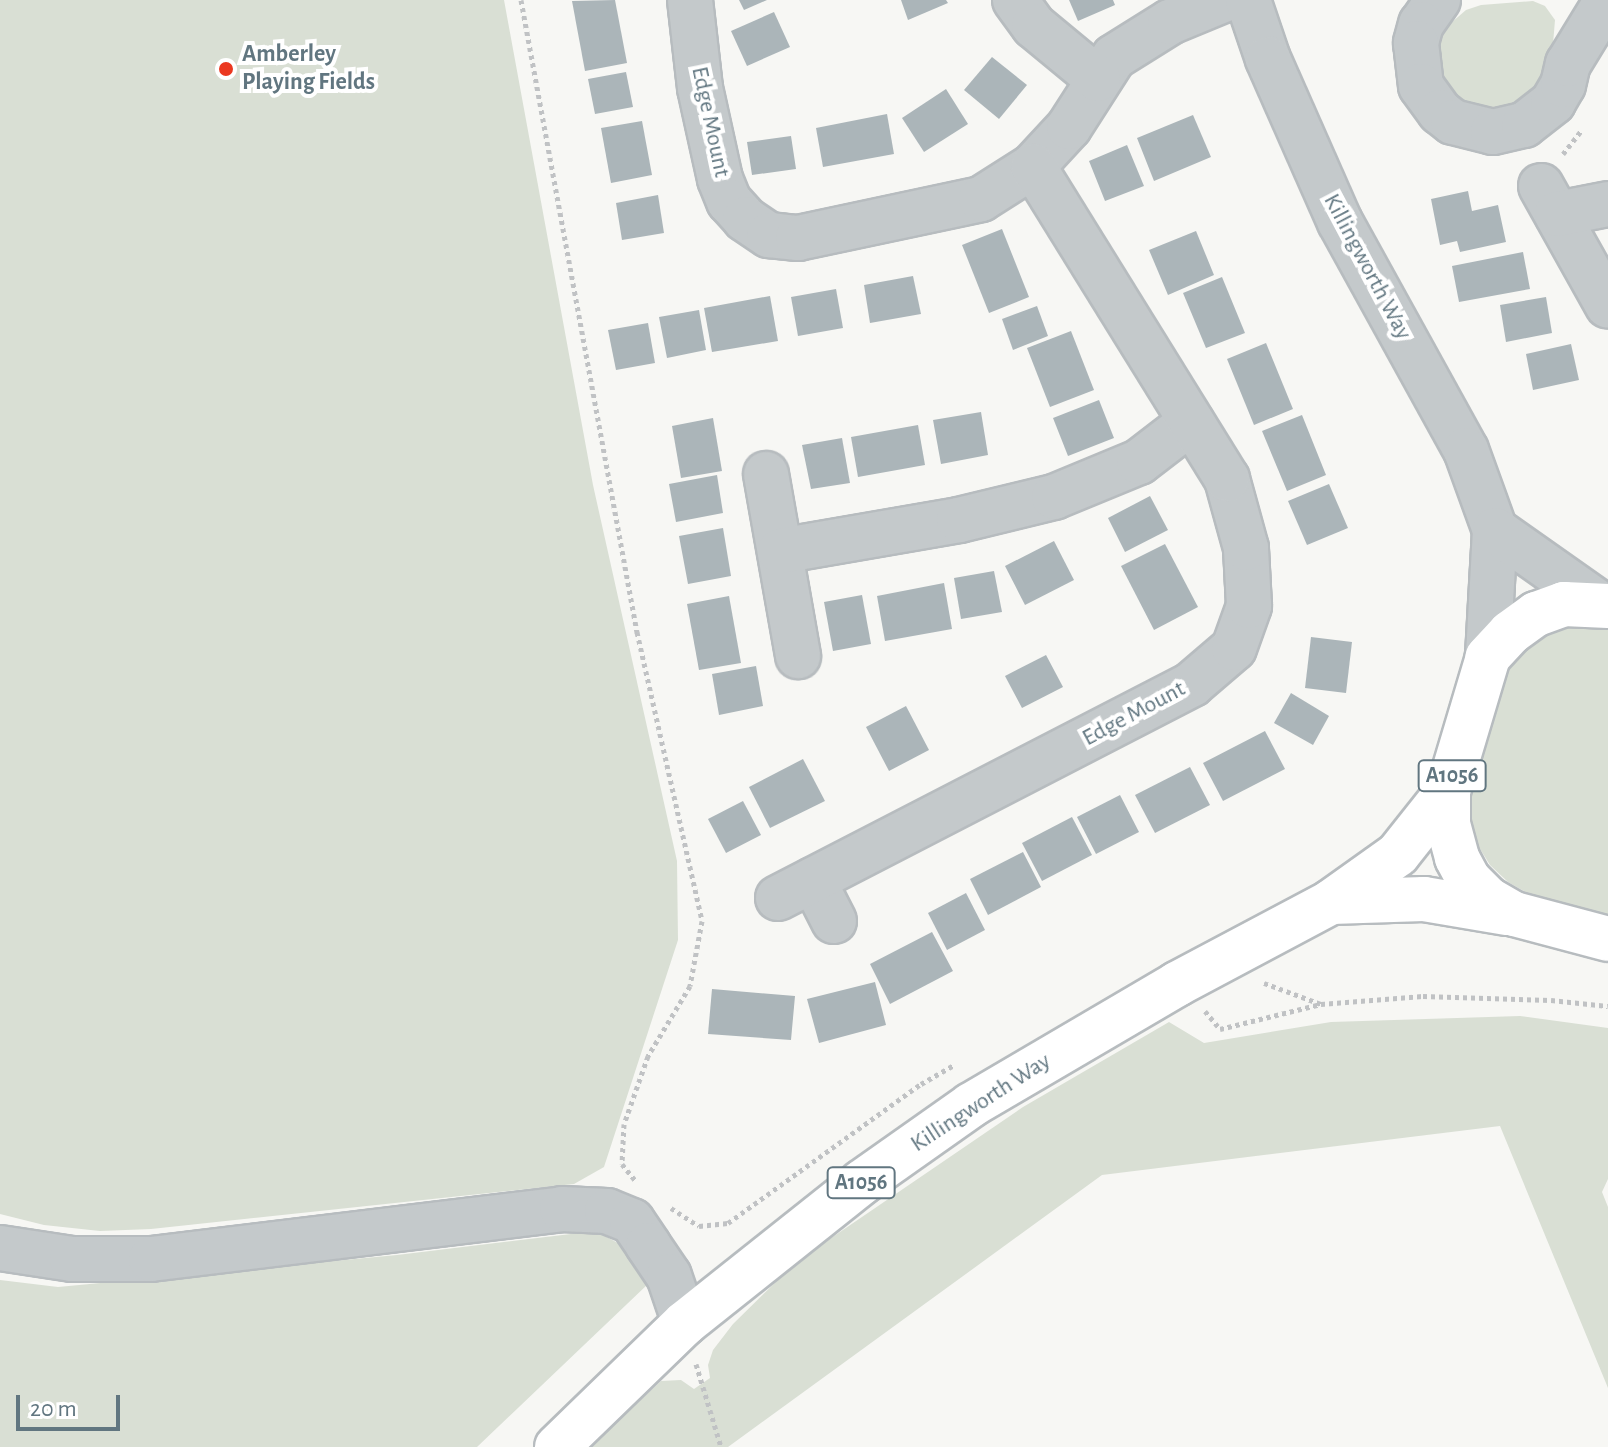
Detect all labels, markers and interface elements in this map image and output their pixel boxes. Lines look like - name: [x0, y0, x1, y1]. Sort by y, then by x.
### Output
- place label: Amberley Playing Fields: [242, 41, 375, 97]
- marker: Amberley Playing Fields: [217, 60, 235, 78]
- street label: Edge Mount: [684, 64, 736, 180]
- street label: Killingworth Way: [1316, 189, 1418, 345]
- street label: Edge Mount: [1078, 675, 1190, 753]
- road number: A1056: [1416, 758, 1488, 794]
- street label: Killingworth Way: [906, 1047, 1056, 1159]
- road number: A1056: [825, 1165, 897, 1201]
- scale bar: [20, 1379, 124, 1429]
- text: 20 m: [30, 1397, 77, 1421]

